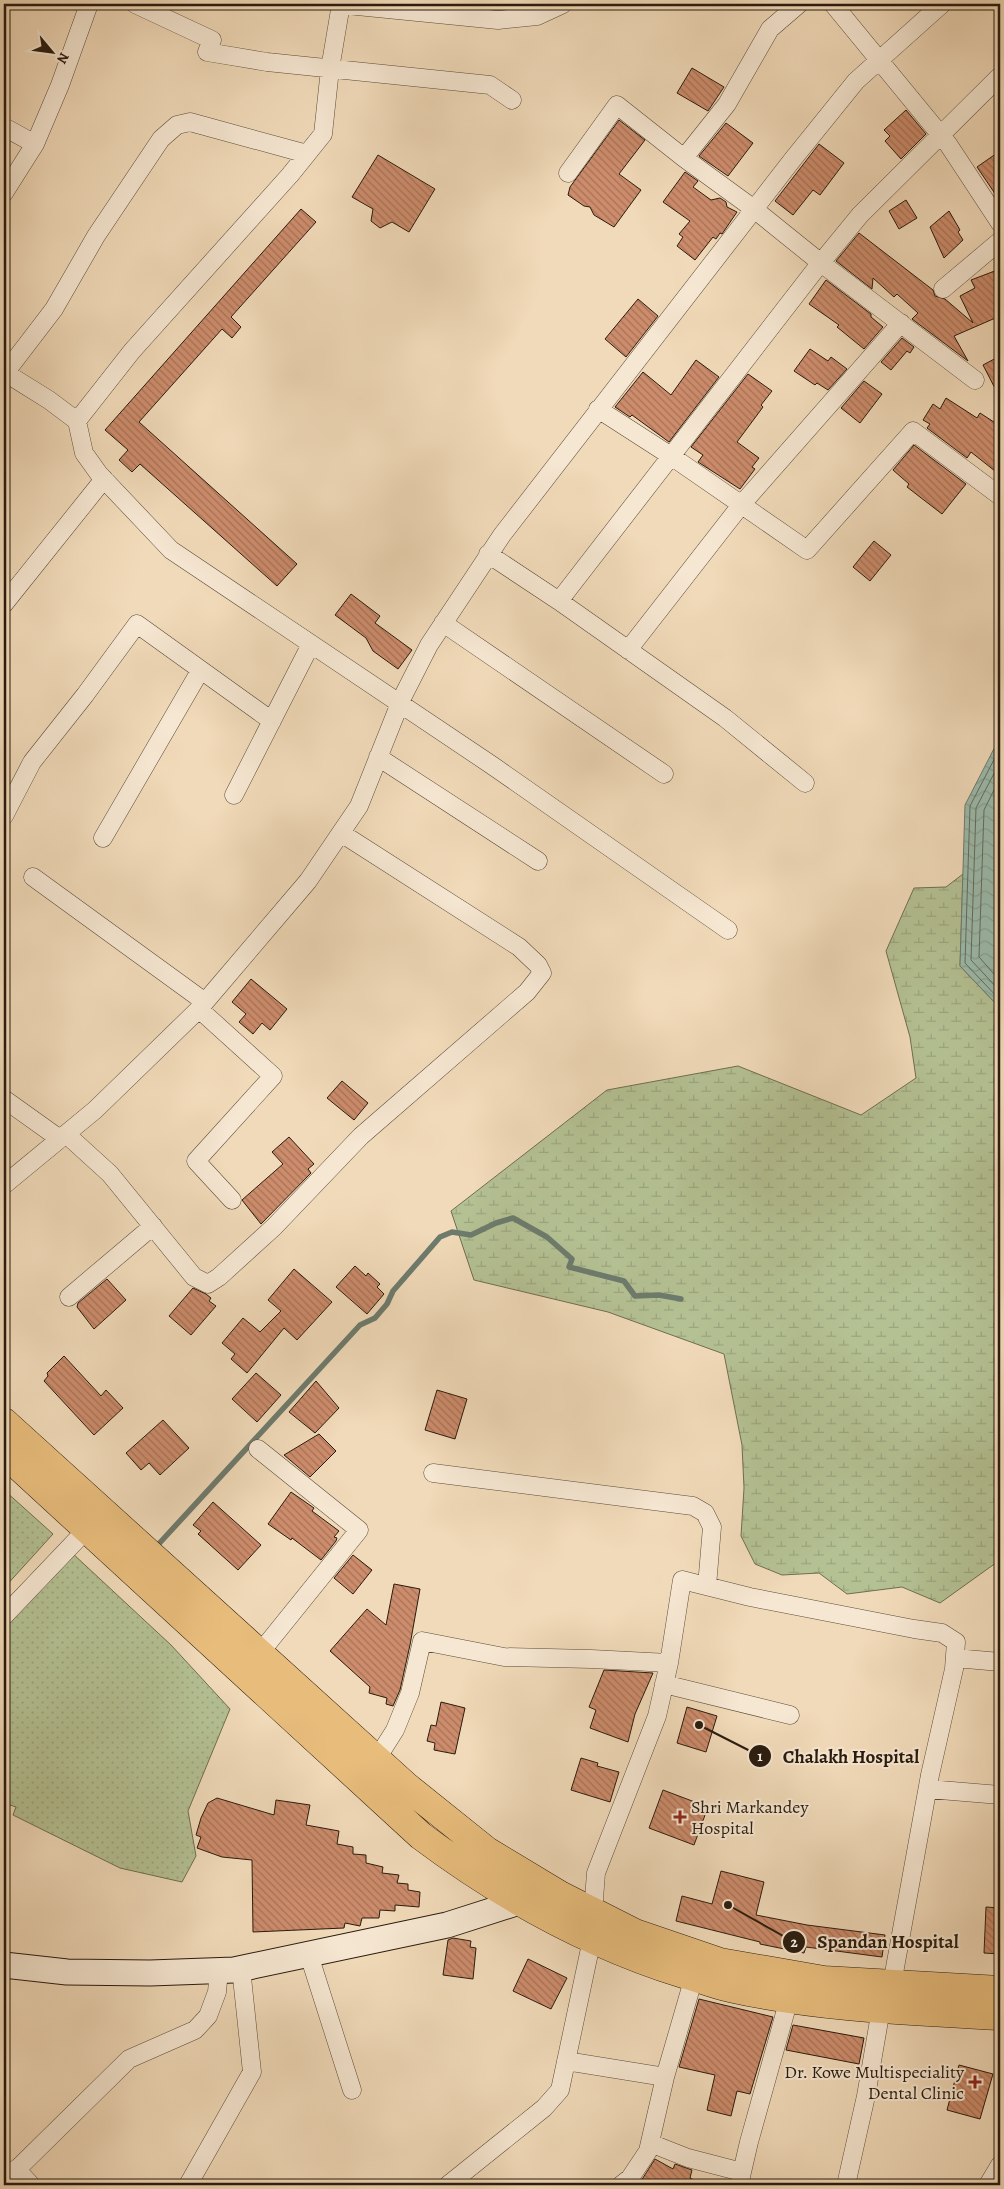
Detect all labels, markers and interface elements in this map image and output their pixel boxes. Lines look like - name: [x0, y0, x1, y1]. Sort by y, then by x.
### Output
- north arrow: [28, 28, 78, 78]
- text: N: [52, 49, 74, 67]
- callout: Chalakh Hospital: [748, 1739, 929, 1773]
- text: Chalakh Hospital: [783, 1744, 919, 1770]
- text: 1: [757, 1746, 763, 1766]
- place label: Shri Markandey Hospital: [691, 1795, 809, 1840]
- marker: Shri Markandey Hospital: [673, 1810, 687, 1824]
- callout: Spandan Hospital: [782, 1925, 968, 1959]
- text: Spandan Hospital: [817, 1929, 959, 1955]
- text: 2: [790, 1932, 798, 1952]
- place label: Dr. Kowe Multispeciality Dental Clinic: [784, 2060, 965, 2105]
- marker: Dr. Kowe Multispeciality Dental Clinic: [968, 2075, 982, 2089]

